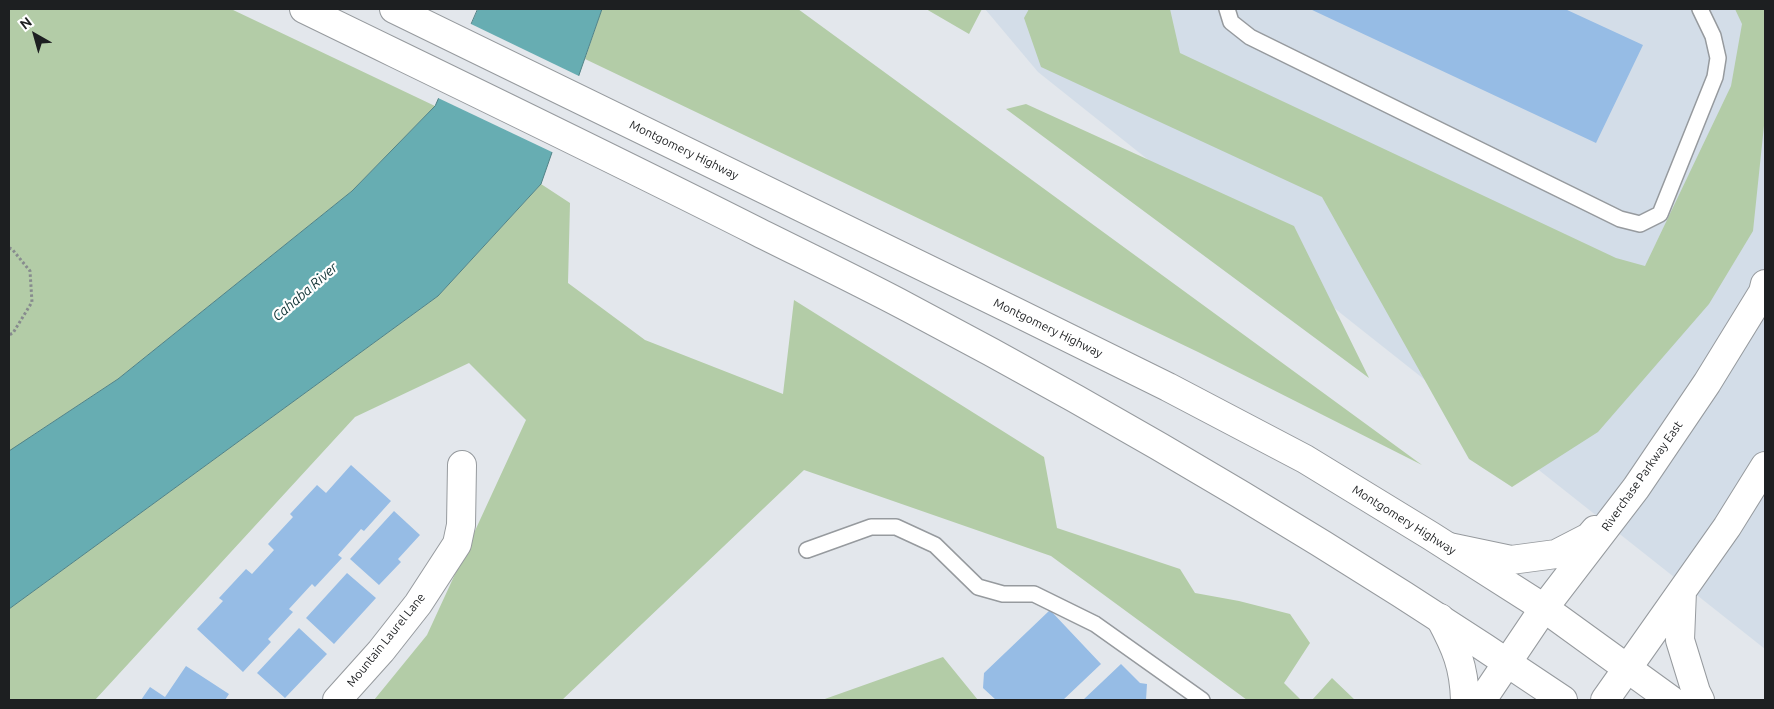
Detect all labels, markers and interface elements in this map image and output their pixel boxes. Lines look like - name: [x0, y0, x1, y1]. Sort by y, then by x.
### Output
- north arrow: [10, 10, 60, 60]
- text: N: [17, 14, 35, 33]
- street label: Montgomery Highway: [627, 117, 741, 183]
- water label: Cahaba River: [269, 259, 341, 325]
- street label: Montgomery Highway: [991, 295, 1105, 361]
- street label: Riverchase Parkway East: [1598, 418, 1686, 534]
- street label: Montgomery Highway: [1350, 482, 1458, 558]
- street label: Mountain Laurel Lane: [344, 590, 428, 690]

